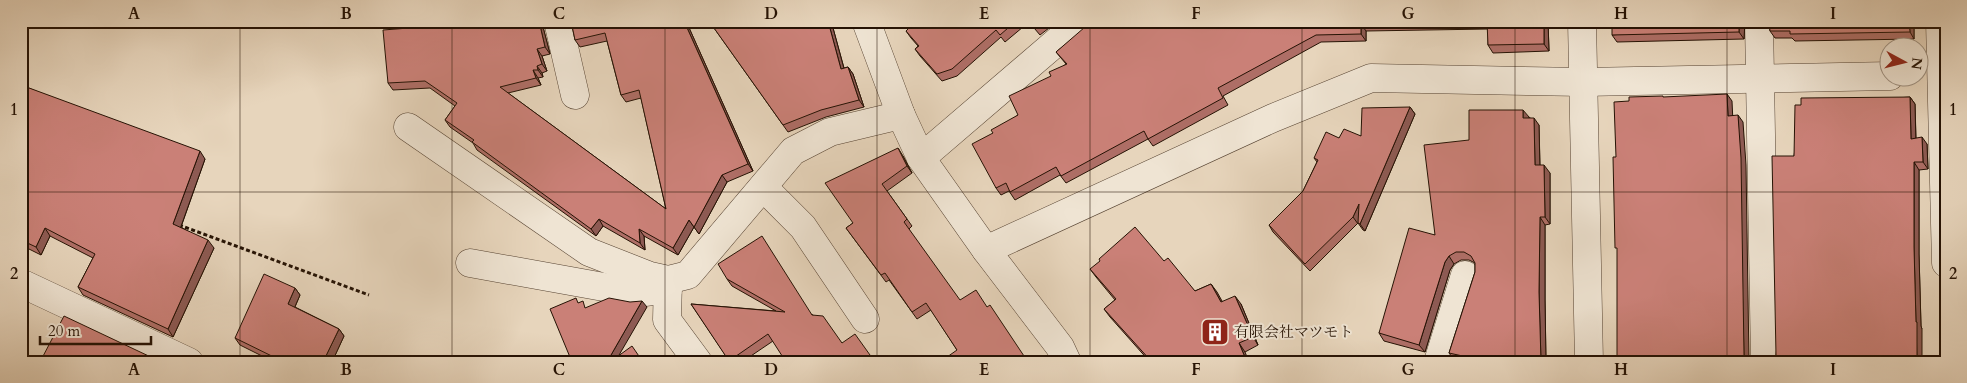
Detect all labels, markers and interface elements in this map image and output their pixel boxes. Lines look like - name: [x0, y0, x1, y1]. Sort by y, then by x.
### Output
- text: A: [128, 3, 140, 25]
- text: B: [340, 3, 352, 25]
- text: C: [553, 3, 565, 25]
- text: D: [764, 3, 778, 25]
- text: E: [979, 3, 989, 25]
- text: F: [1191, 3, 1201, 25]
- text: G: [1401, 3, 1415, 25]
- text: H: [1614, 3, 1628, 25]
- text: I: [1830, 3, 1836, 25]
- north arrow: [1880, 38, 1930, 88]
- text: N: [1906, 56, 1927, 71]
- text: 1: [10, 99, 18, 121]
- text: 1: [1949, 99, 1957, 121]
- text: 2: [10, 263, 18, 285]
- text: 2: [1949, 263, 1957, 285]
- scale bar: [40, 313, 151, 345]
- building icon: 有限会社マツモト: [1200, 317, 1230, 347]
- text: 20 m: [48, 321, 80, 341]
- place label: 有限会社マツモト: [1234, 322, 1354, 342]
- text: A: [128, 359, 140, 381]
- text: B: [340, 359, 352, 381]
- text: C: [553, 359, 565, 381]
- text: D: [764, 359, 778, 381]
- text: E: [979, 359, 989, 381]
- text: F: [1191, 359, 1201, 381]
- text: G: [1401, 359, 1415, 381]
- text: H: [1614, 359, 1628, 381]
- text: I: [1830, 359, 1836, 381]

